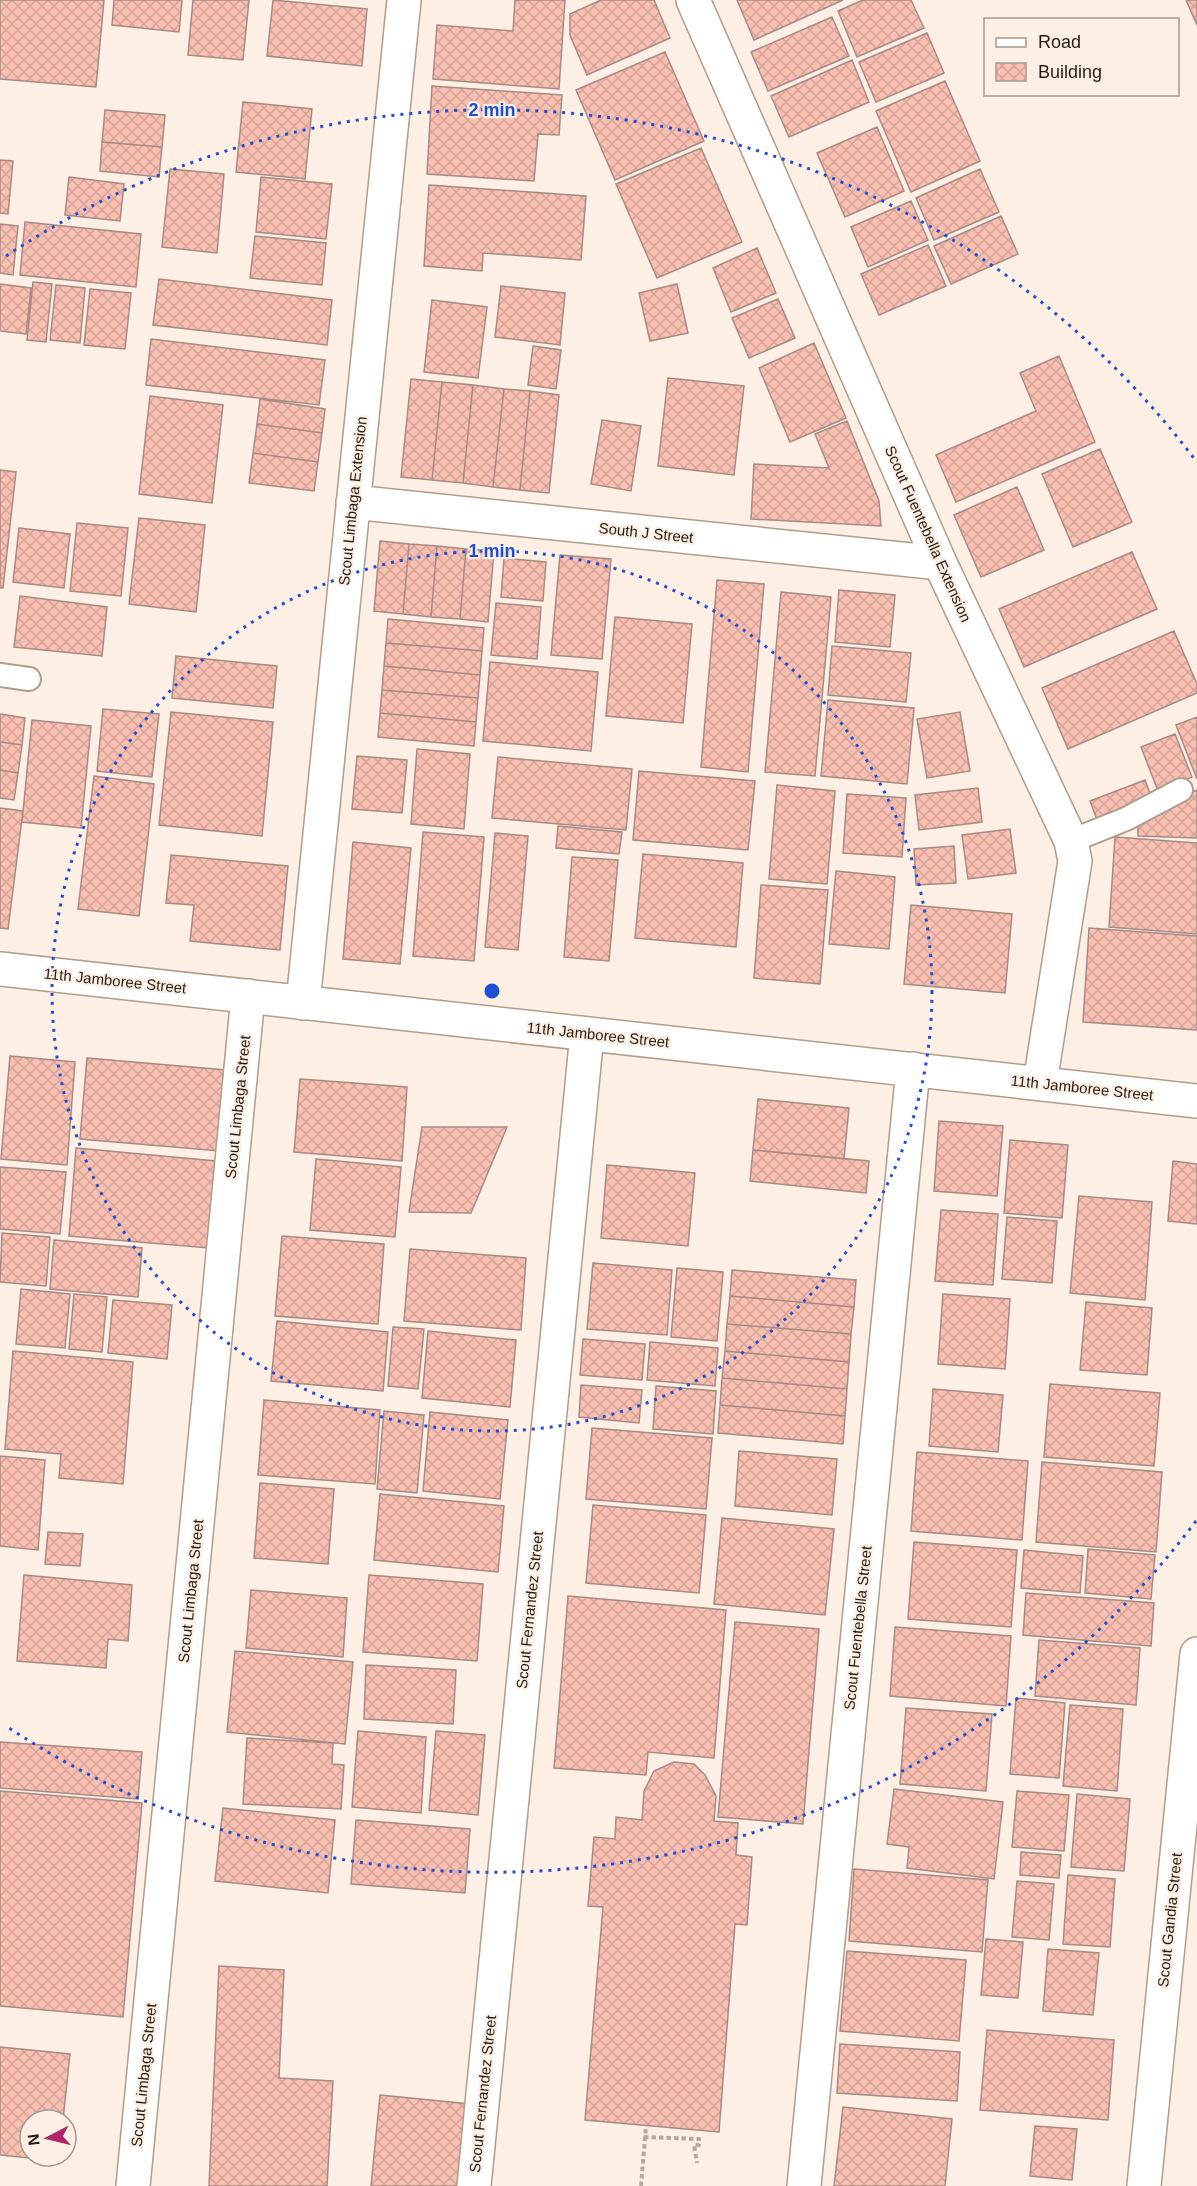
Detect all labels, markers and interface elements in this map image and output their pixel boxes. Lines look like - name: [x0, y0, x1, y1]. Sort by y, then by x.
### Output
- legend: [984, 18, 1179, 96]
- text: Road: [1038, 32, 1081, 52]
- text: Building: [1038, 62, 1102, 82]
- text: 2 min: [468, 100, 516, 120]
- street label: Scout Limbaga Extension: [335, 415, 370, 586]
- street label: Scout Fuentebella Extension: [882, 443, 975, 624]
- street label: South J Street: [598, 519, 695, 546]
- text: 1 min: [468, 541, 516, 561]
- street label: 11th Jamboree Street: [43, 965, 188, 997]
- centre of rings: [482, 981, 502, 1001]
- street label: 11th Jamboree Street: [526, 1019, 671, 1051]
- street label: Scout Limbaga Street: [222, 1034, 254, 1180]
- street label: 11th Jamboree Street: [1010, 1072, 1155, 1104]
- street label: Scout Limbaga Street: [175, 1518, 207, 1664]
- street label: Scout Fernandez Street: [513, 1529, 546, 1690]
- street label: Scout Fuentebella Street: [840, 1544, 875, 1711]
- street label: Scout Gandia Street: [1154, 1851, 1185, 1988]
- street label: Scout Limbaga Street: [128, 2002, 160, 2148]
- street label: Scout Fernandez Street: [466, 2013, 499, 2174]
- north arrow: [18, 2108, 78, 2168]
- text: N: [24, 2133, 43, 2147]

